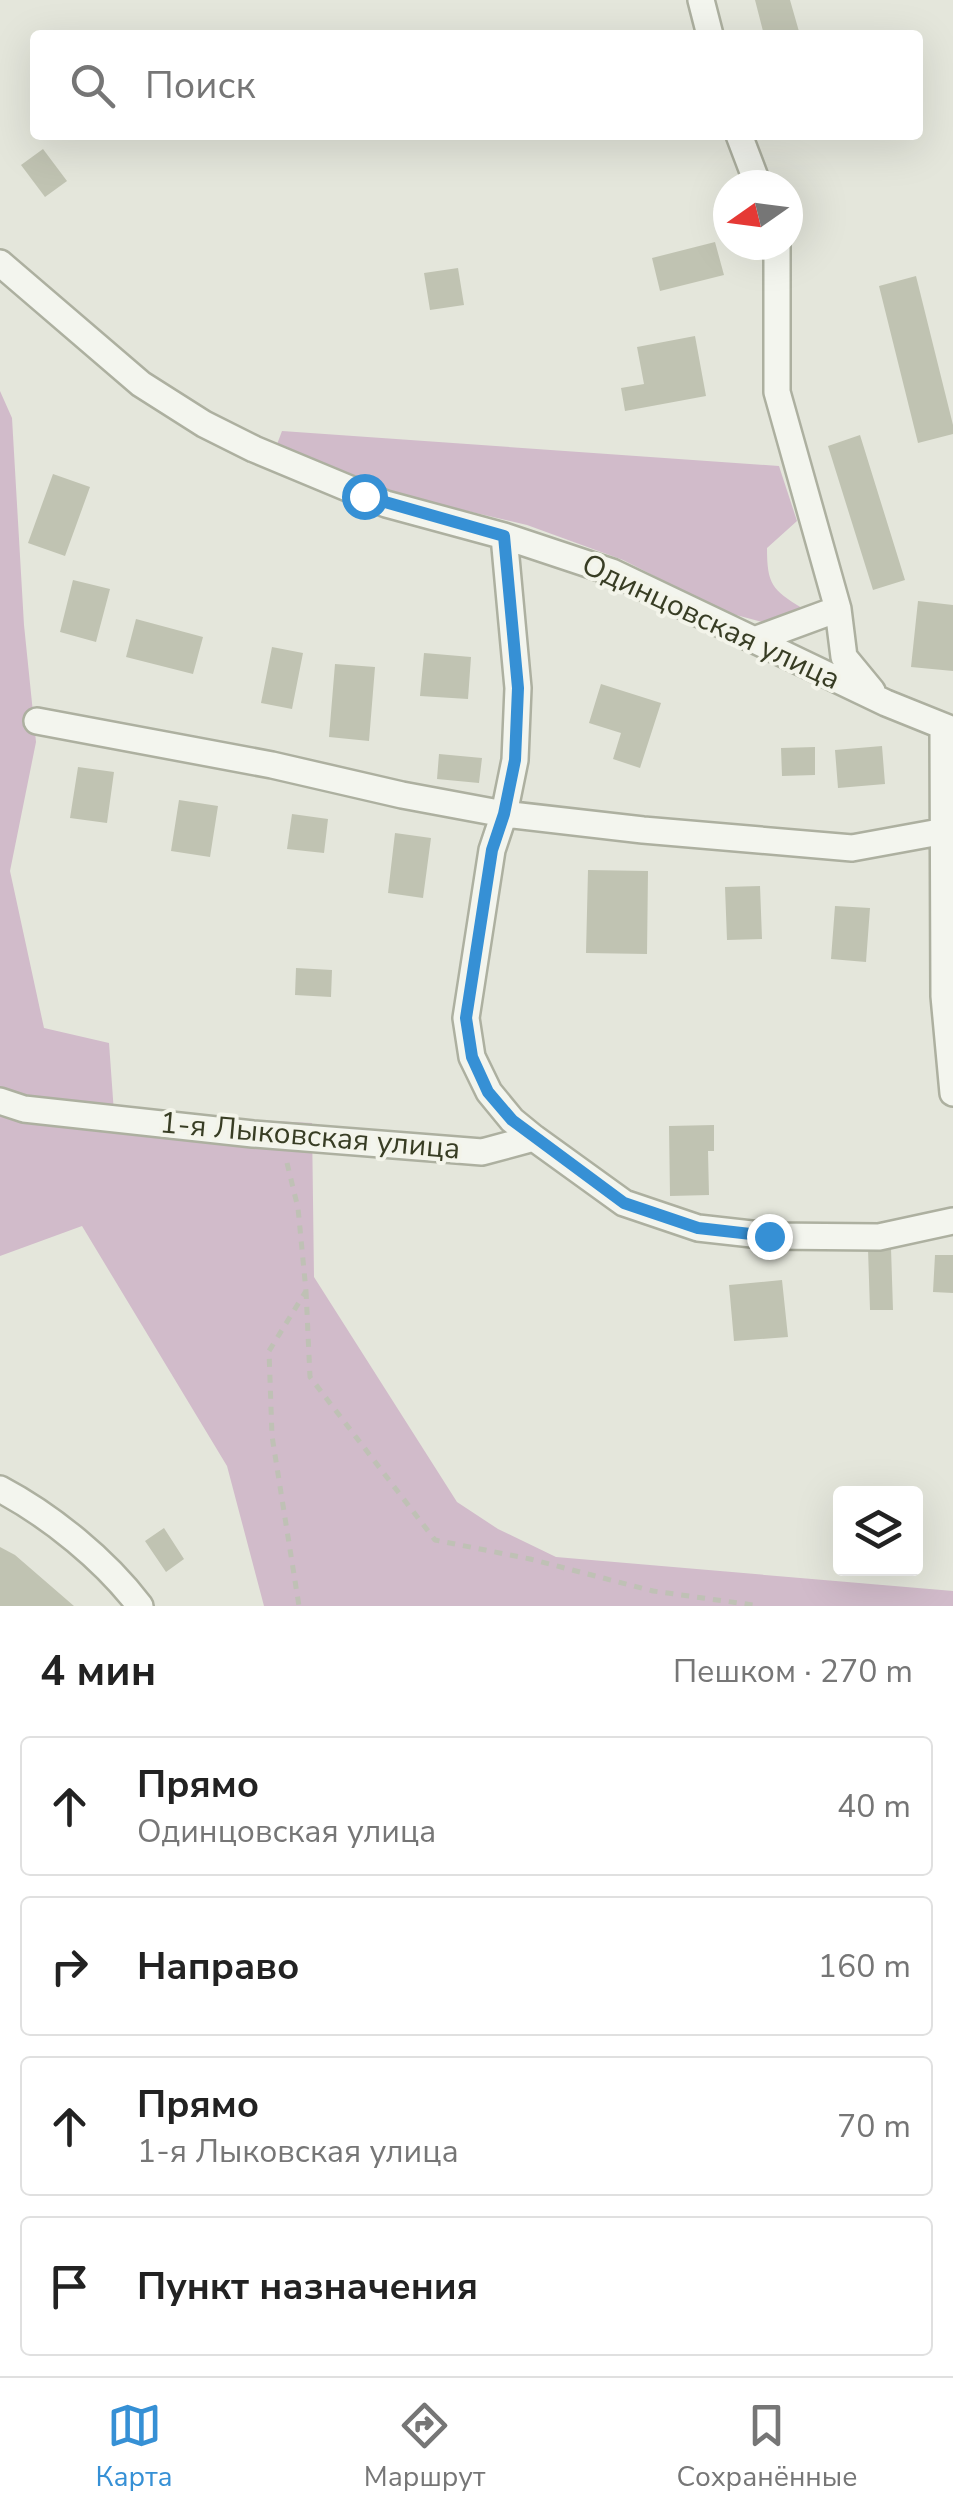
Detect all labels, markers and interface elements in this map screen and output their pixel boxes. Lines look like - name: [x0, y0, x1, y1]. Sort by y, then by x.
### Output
- search box: [30, 30, 923, 140]
- icon: search: [65, 58, 120, 113]
- text: Поиск: [145, 60, 255, 111]
- north arrow: [713, 170, 803, 260]
- route start: [342, 474, 388, 520]
- street label: Одинцовская улица: [575, 544, 847, 700]
- street label: 1-я Лыковская улица: [158, 1102, 462, 1170]
- route end: [747, 1214, 793, 1260]
- map controls: [833, 1486, 923, 1576]
- button: layers: [833, 1486, 923, 1576]
- text: 4 мин: [40, 1643, 156, 1700]
- text: Пешком · 270 m: [673, 1650, 913, 1693]
- text: Прямо: [137, 1759, 259, 1810]
- icon: ahead: [42, 1779, 97, 1834]
- text: 40 m: [837, 1785, 911, 1828]
- text: Одинцовская улица: [137, 1810, 436, 1853]
- icon: right: [42, 1939, 97, 1994]
- text: Направо: [137, 1941, 299, 1992]
- text: 160 m: [818, 1945, 911, 1988]
- text: Прямо: [137, 2079, 259, 2130]
- icon: ahead: [42, 2099, 97, 2154]
- text: 70 m: [837, 2105, 911, 2148]
- text: 1-я Лыковская улица: [137, 2130, 459, 2173]
- icon: arrive: [42, 2259, 97, 2314]
- text: Пункт назначения: [137, 2261, 478, 2312]
- tab: Карта: [96, 2398, 173, 2496]
- tab: Маршрут: [364, 2398, 485, 2496]
- tab: Сохранённые: [677, 2398, 857, 2496]

